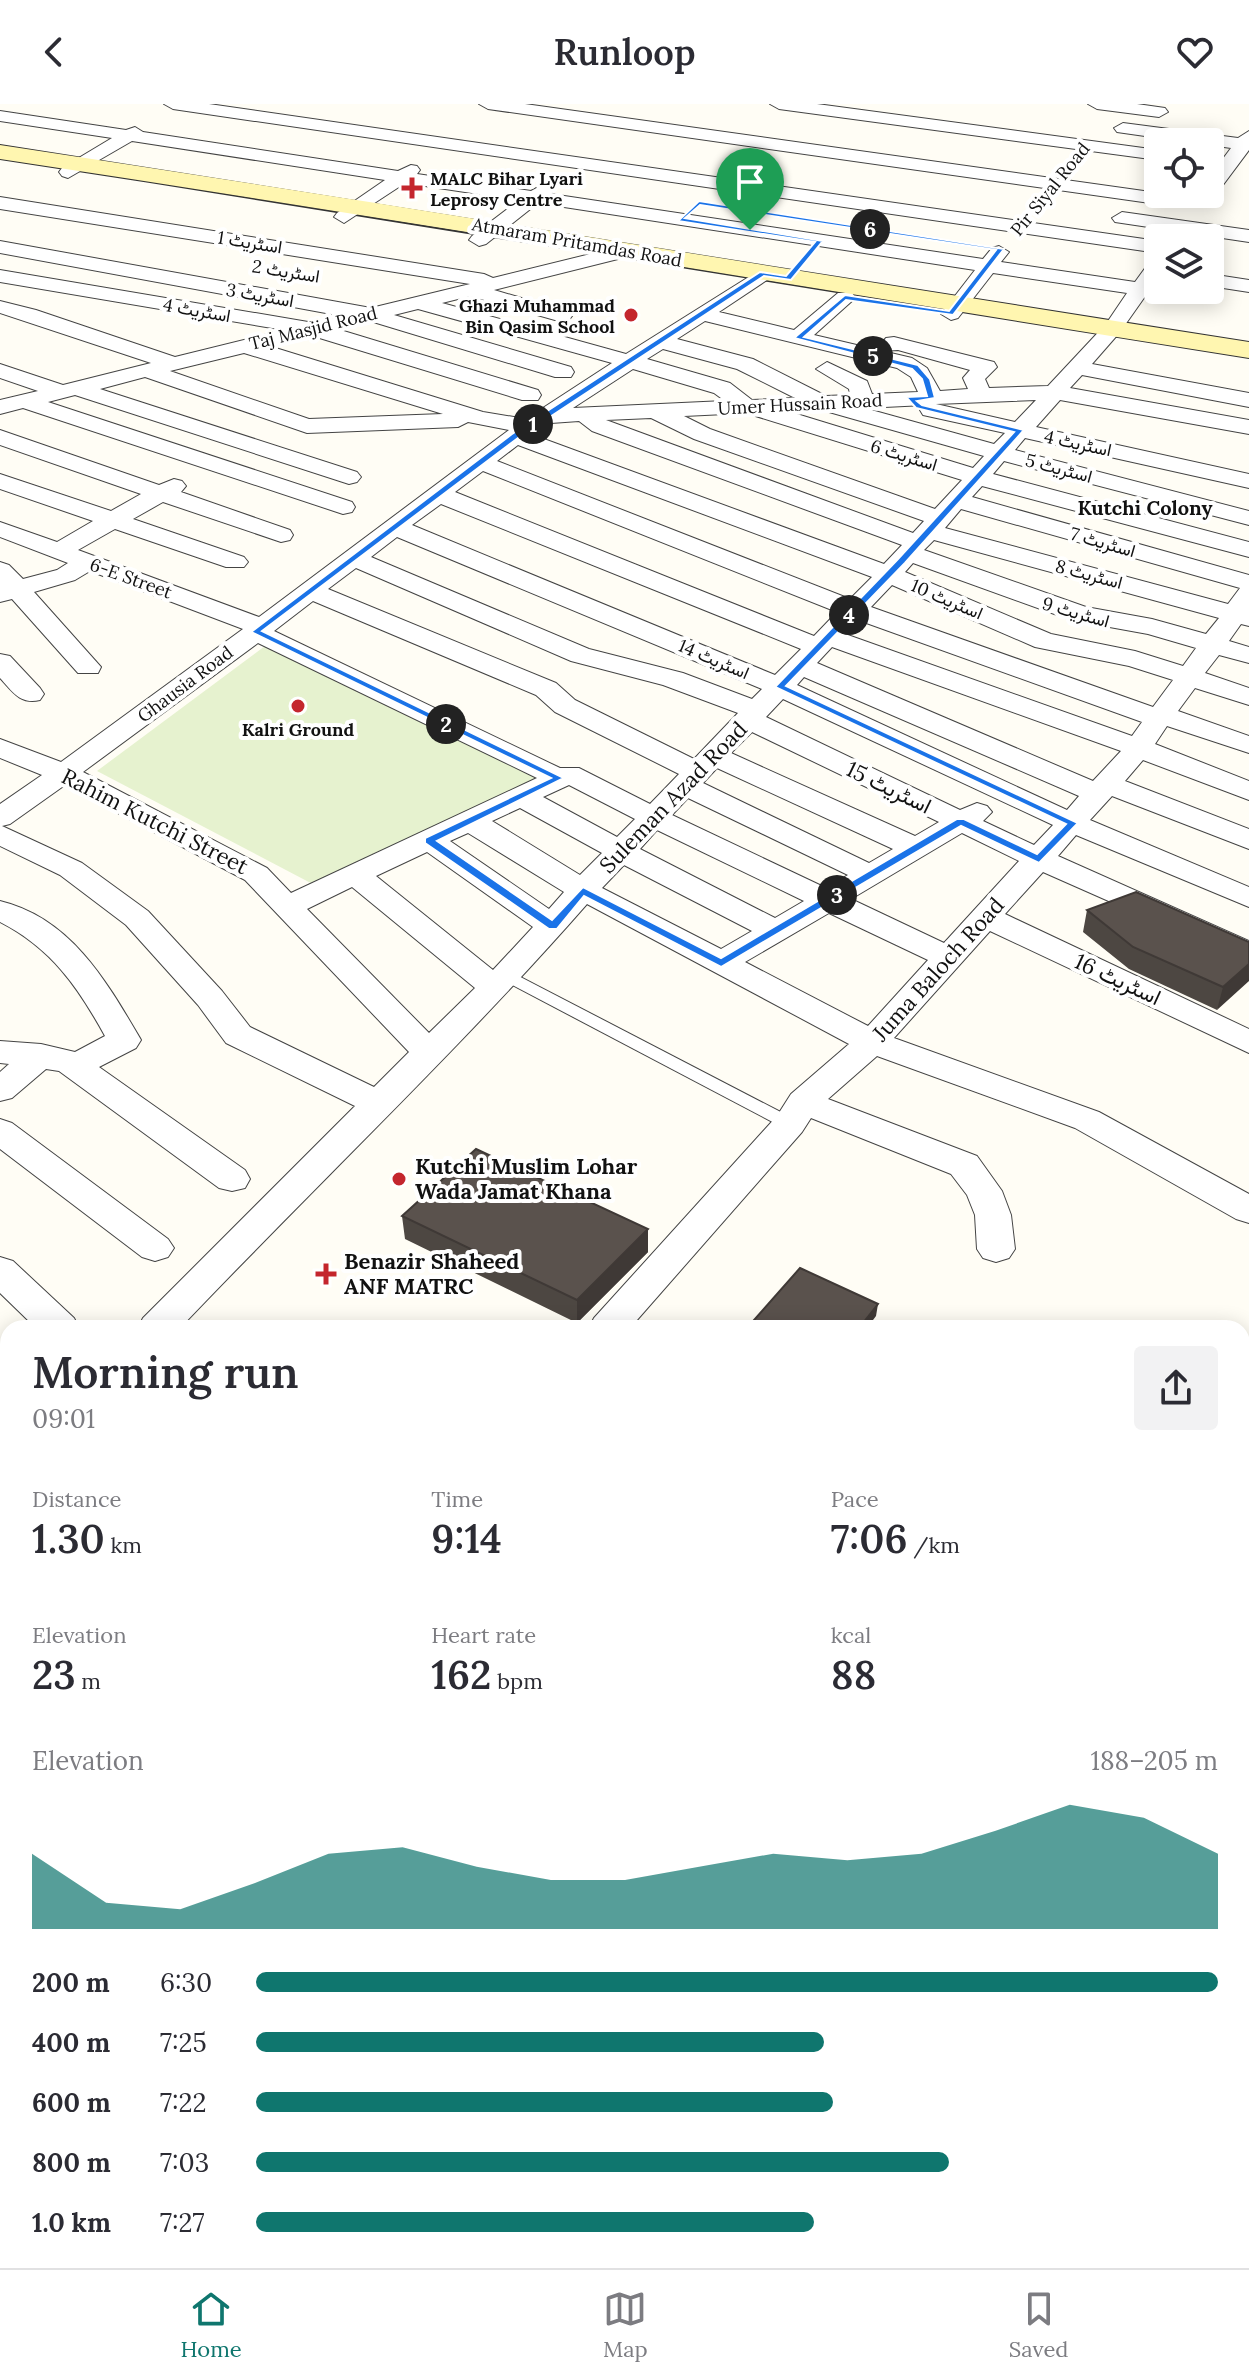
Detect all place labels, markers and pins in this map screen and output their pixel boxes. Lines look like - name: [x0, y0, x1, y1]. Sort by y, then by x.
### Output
- pin: [716, 148, 784, 230]
- place label: MALC Bihar Lyari Leprosy Centre: [430, 167, 583, 211]
- marker: MALC Bihar Lyari Leprosy Centre: [401, 177, 423, 199]
- pin: 6: [850, 209, 890, 249]
- place label: Ghazi Muhammad Bin Qasim School: [459, 294, 615, 338]
- marker: Ghazi Muhammad Bin Qasim School: [622, 306, 640, 324]
- pin: 5: [853, 336, 893, 376]
- pin: 1: [513, 404, 553, 444]
- pin: 4: [829, 595, 869, 635]
- marker: Kalri Ground: [289, 697, 307, 715]
- pin: 2: [426, 704, 466, 744]
- place label: Kalri Ground: [242, 718, 355, 741]
- pin: 3: [817, 875, 857, 915]
- place label: Kutchi Muslim Lohar Wada Jamat Khana: [415, 1152, 638, 1205]
- marker: Kutchi Muslim Lohar Wada Jamat Khana: [390, 1170, 408, 1188]
- place label: Benazir Shaheed ANF MATRC: [344, 1247, 519, 1300]
- marker: Benazir Shaheed ANF MATRC: [315, 1263, 337, 1285]

